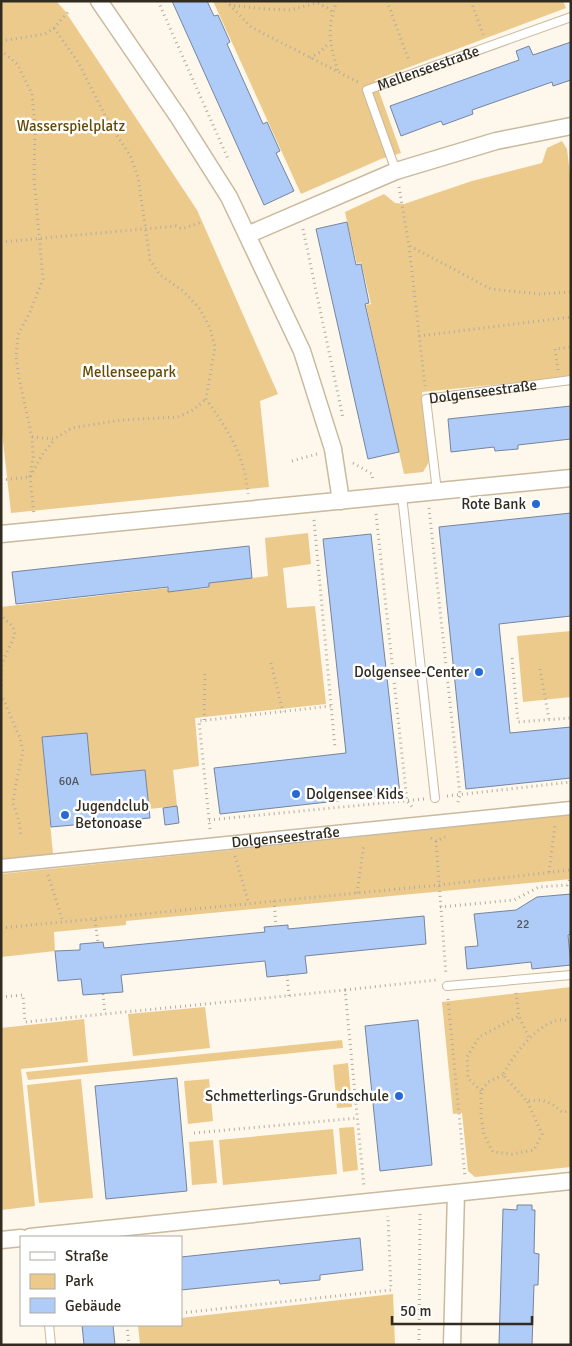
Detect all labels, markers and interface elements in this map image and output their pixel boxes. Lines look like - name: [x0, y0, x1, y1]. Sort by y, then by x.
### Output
- street label: Mellenseestraße: [375, 42, 482, 95]
- park label: Wasserspielplatz: [17, 117, 126, 135]
- park label: Mellenseepark: [82, 363, 176, 381]
- street label: Dolgenseestraße: [428, 376, 538, 408]
- place label: Rote Bank: [461, 495, 526, 513]
- marker: Rote Bank: [530, 498, 542, 510]
- place label: Dolgensee-Center: [354, 663, 469, 681]
- marker: Dolgensee-Center: [473, 666, 485, 678]
- house number: 60A: [59, 774, 80, 789]
- place label: Dolgensee Kids: [306, 785, 404, 803]
- marker: Dolgensee Kids: [290, 788, 302, 800]
- place label: Jugendclub Betonoase: [75, 797, 149, 832]
- marker: Jugendclub Betonoase: [59, 809, 71, 821]
- street label: Dolgenseestraße: [230, 823, 341, 852]
- house number: 22: [517, 917, 529, 932]
- place label: Schmetterlings-Grundschule: [205, 1087, 389, 1105]
- marker: Schmetterlings-Grundschule: [393, 1090, 405, 1102]
- legend: [20, 1236, 182, 1326]
- text: Straße: [65, 1247, 109, 1265]
- text: Park: [65, 1272, 94, 1290]
- scale bar: [392, 1294, 532, 1326]
- text: Gebäude: [65, 1297, 121, 1315]
- text: 50 m: [400, 1302, 431, 1320]

